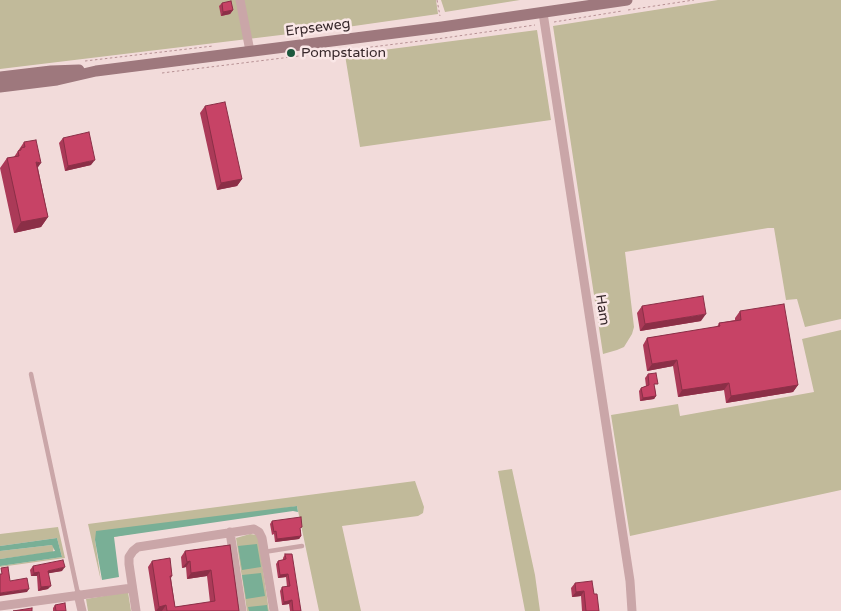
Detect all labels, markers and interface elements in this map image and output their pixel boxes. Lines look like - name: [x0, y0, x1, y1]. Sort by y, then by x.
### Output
- street label: Erpseweg: [285, 16, 351, 40]
- place label: Pompstation: [301, 45, 386, 61]
- marker: Pompstation: [285, 47, 297, 59]
- street label: Ham: [591, 293, 613, 327]

